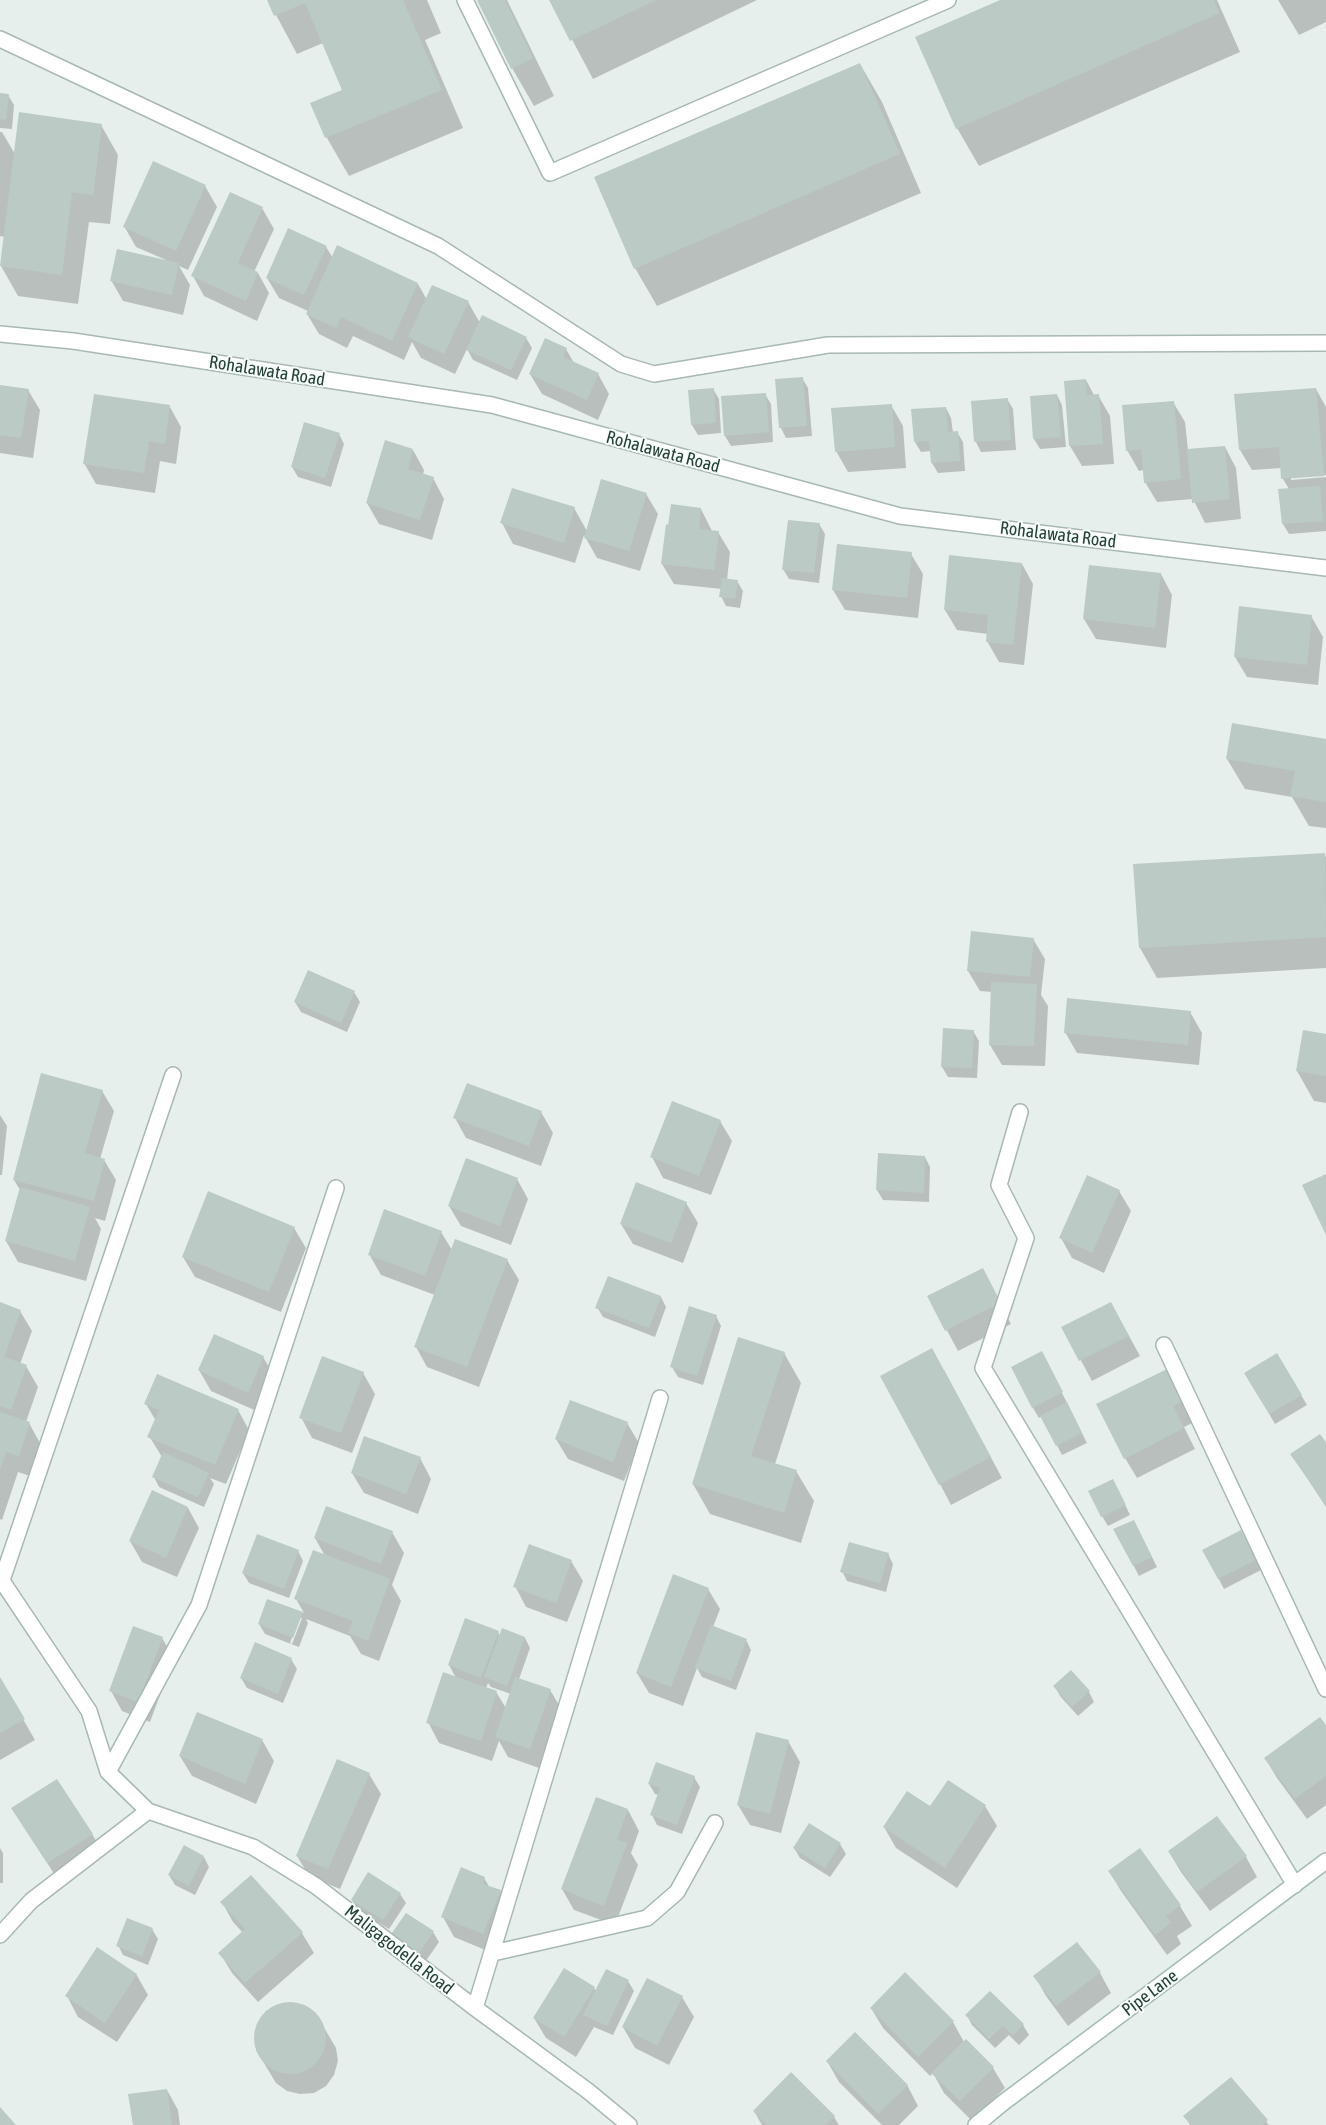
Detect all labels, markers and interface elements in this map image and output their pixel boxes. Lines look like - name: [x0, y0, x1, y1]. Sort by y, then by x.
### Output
- street label: Rohalawata Road: [208, 351, 326, 391]
- street label: Rohalawata Road: [604, 426, 722, 478]
- street label: Rohalawata Road: [999, 517, 1117, 553]
- street label: Maligagodella Road: [340, 1901, 458, 1999]
- street label: Pipe Lane: [1118, 1965, 1182, 2021]

